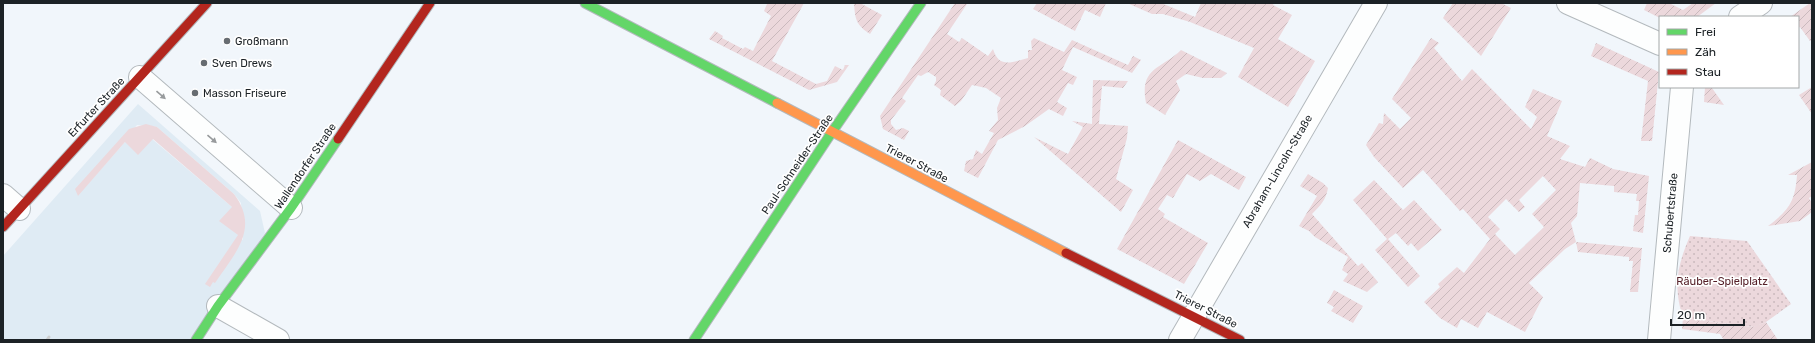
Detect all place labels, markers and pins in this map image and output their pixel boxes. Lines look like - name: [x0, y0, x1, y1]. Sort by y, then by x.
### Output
- place label: Großmann: [235, 35, 289, 48]
- marker: Großmann: [222, 36, 232, 46]
- place label: Sven Drews: [212, 57, 273, 70]
- marker: Sven Drews: [199, 58, 209, 68]
- place label: Masson Friseure: [203, 87, 286, 100]
- marker: Masson Friseure: [190, 88, 200, 98]

